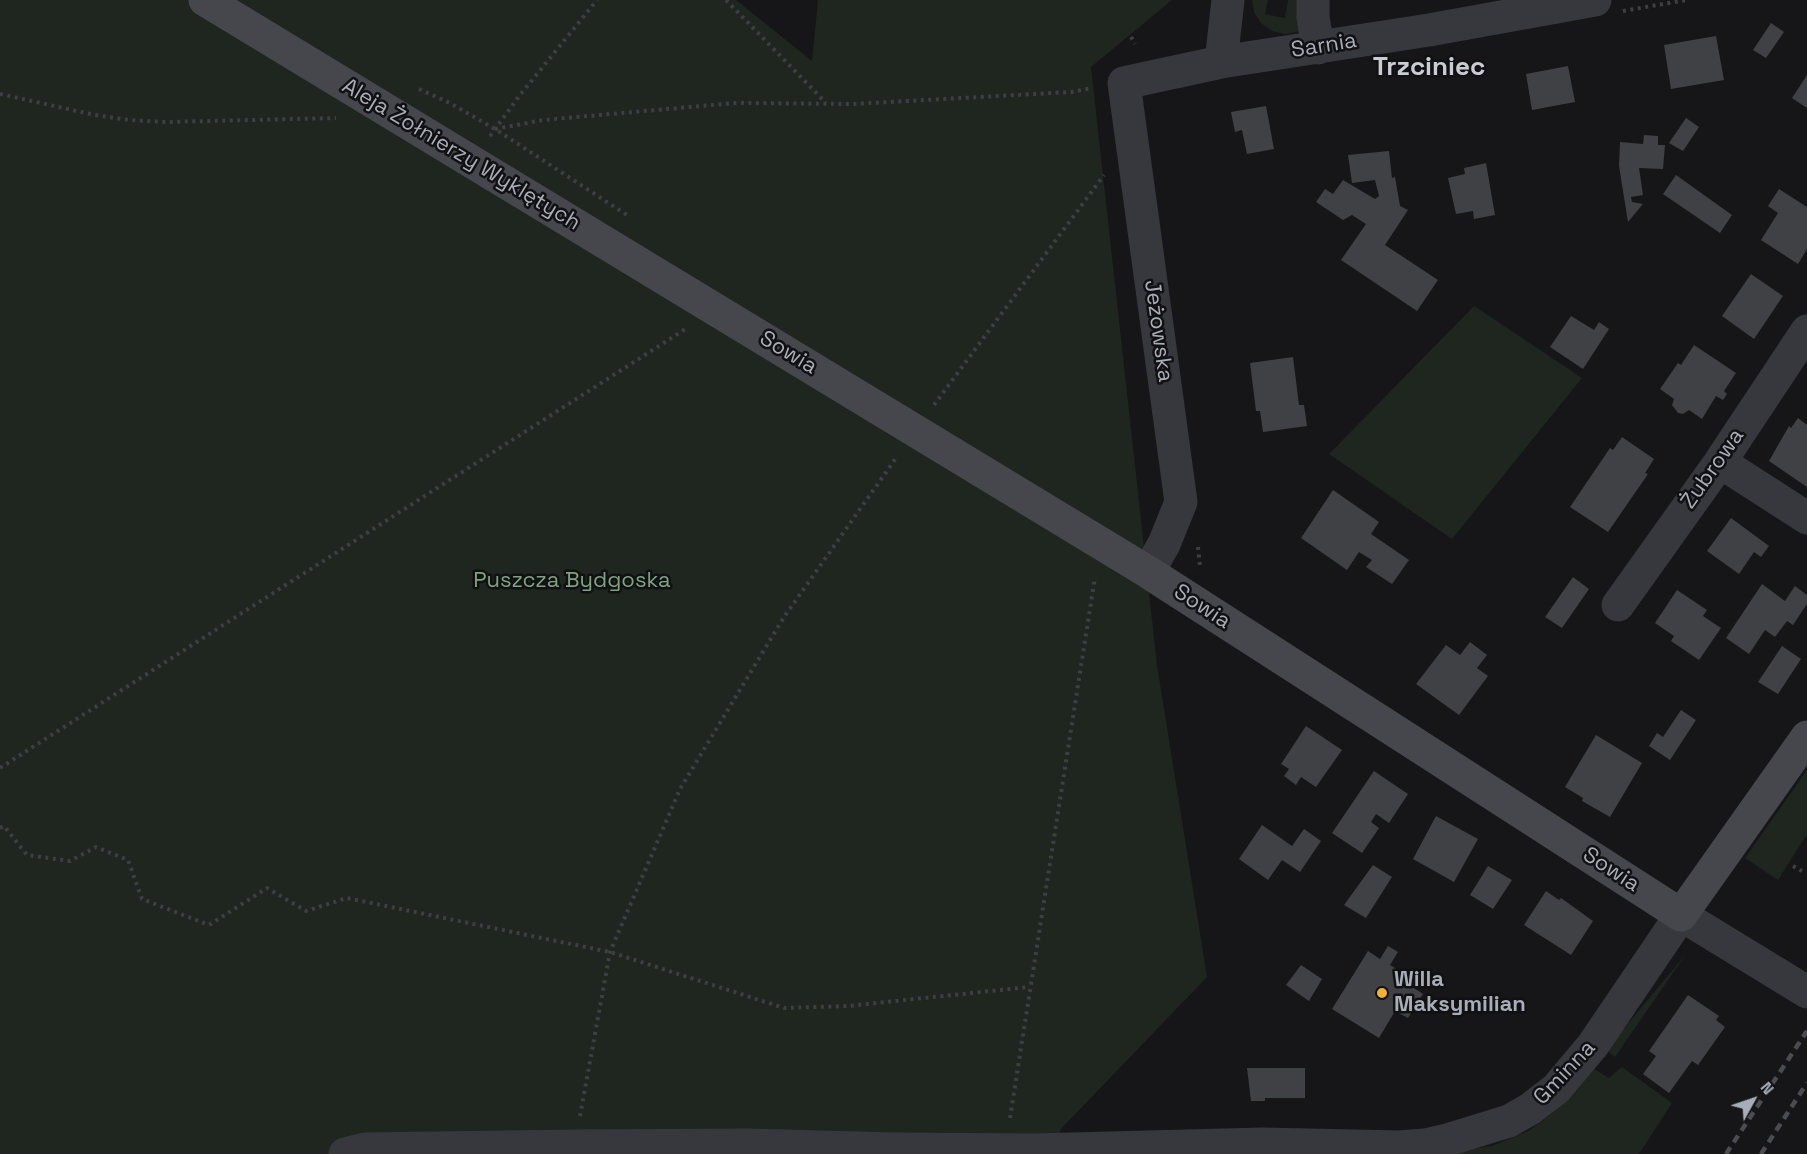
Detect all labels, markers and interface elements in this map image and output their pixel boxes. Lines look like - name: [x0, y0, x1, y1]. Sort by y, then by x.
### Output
- street label: Sarnia: [1289, 28, 1359, 64]
- district label: Trzciniec: [1373, 52, 1485, 84]
- street label: Aleja Żołnierzy Wyklętych: [337, 73, 585, 237]
- street label: Jeżowska: [1138, 278, 1178, 384]
- street label: Sowia: [754, 326, 822, 380]
- street label: Żubrowa: [1676, 424, 1750, 514]
- park label: Puszcza Bydgoska: [473, 568, 671, 594]
- street label: Sowia: [1169, 579, 1235, 635]
- street label: Sowia: [1578, 842, 1644, 898]
- place label: Willa Maksymilian: [1394, 967, 1526, 1018]
- marker: Willa Maksymilian: [1375, 986, 1389, 1000]
- street label: Gminna: [1529, 1035, 1601, 1111]
- north arrow: [1723, 1070, 1783, 1130]
- text: N: [1756, 1077, 1779, 1099]

